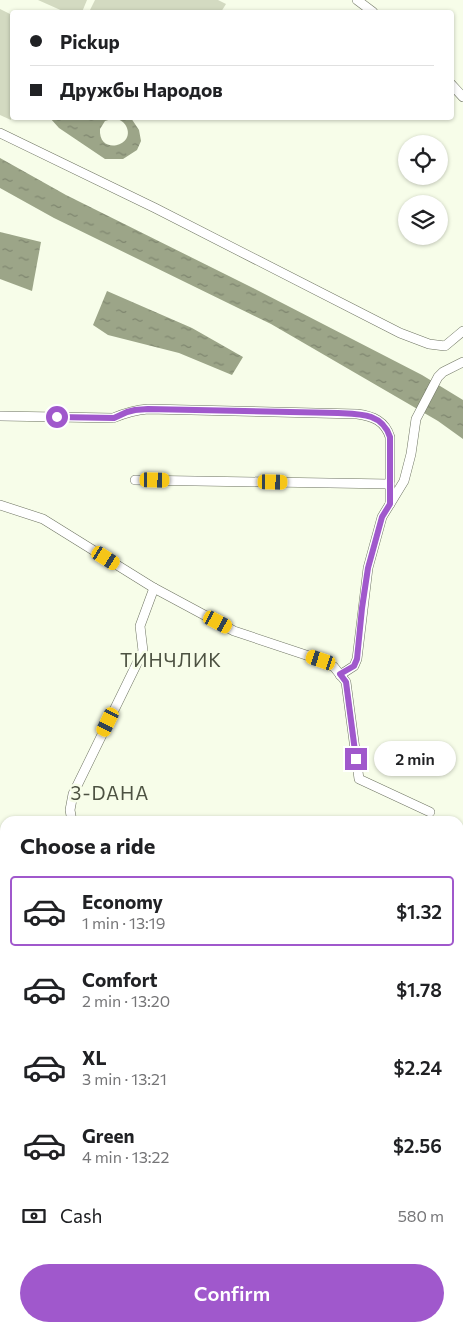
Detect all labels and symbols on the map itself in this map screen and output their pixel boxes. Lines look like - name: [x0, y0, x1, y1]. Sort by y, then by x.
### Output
- route start: [46, 406, 68, 428]
- car: [139, 472, 170, 488]
- car: [257, 474, 288, 490]
- car: [89, 544, 122, 572]
- car: [201, 608, 234, 636]
- district label: ТИНЧЛИК: [120, 648, 222, 671]
- car: [304, 648, 337, 672]
- car: [94, 705, 121, 739]
- callout: 2 min: [374, 742, 456, 776]
- route end: [345, 748, 367, 770]
- district label: 3-DAHA: [71, 781, 149, 804]

